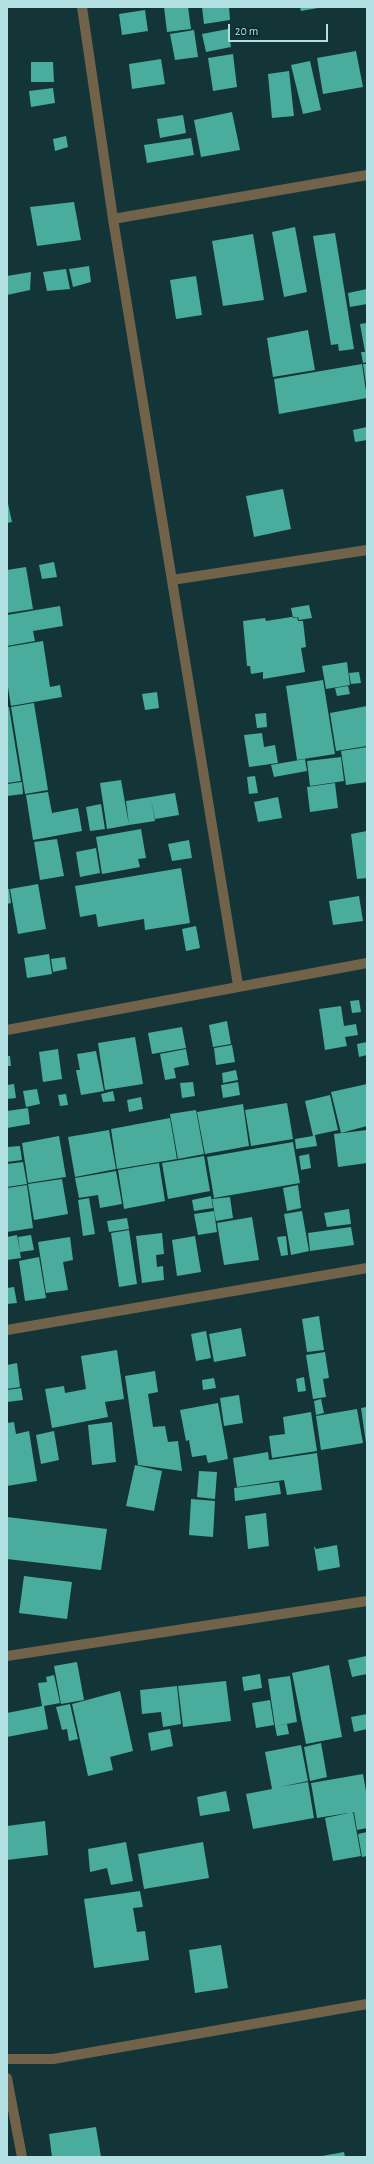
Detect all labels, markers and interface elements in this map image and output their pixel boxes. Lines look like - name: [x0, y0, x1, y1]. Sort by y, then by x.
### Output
- scale bar: [230, 16, 330, 42]
- text: 20 m: [235, 25, 258, 37]

